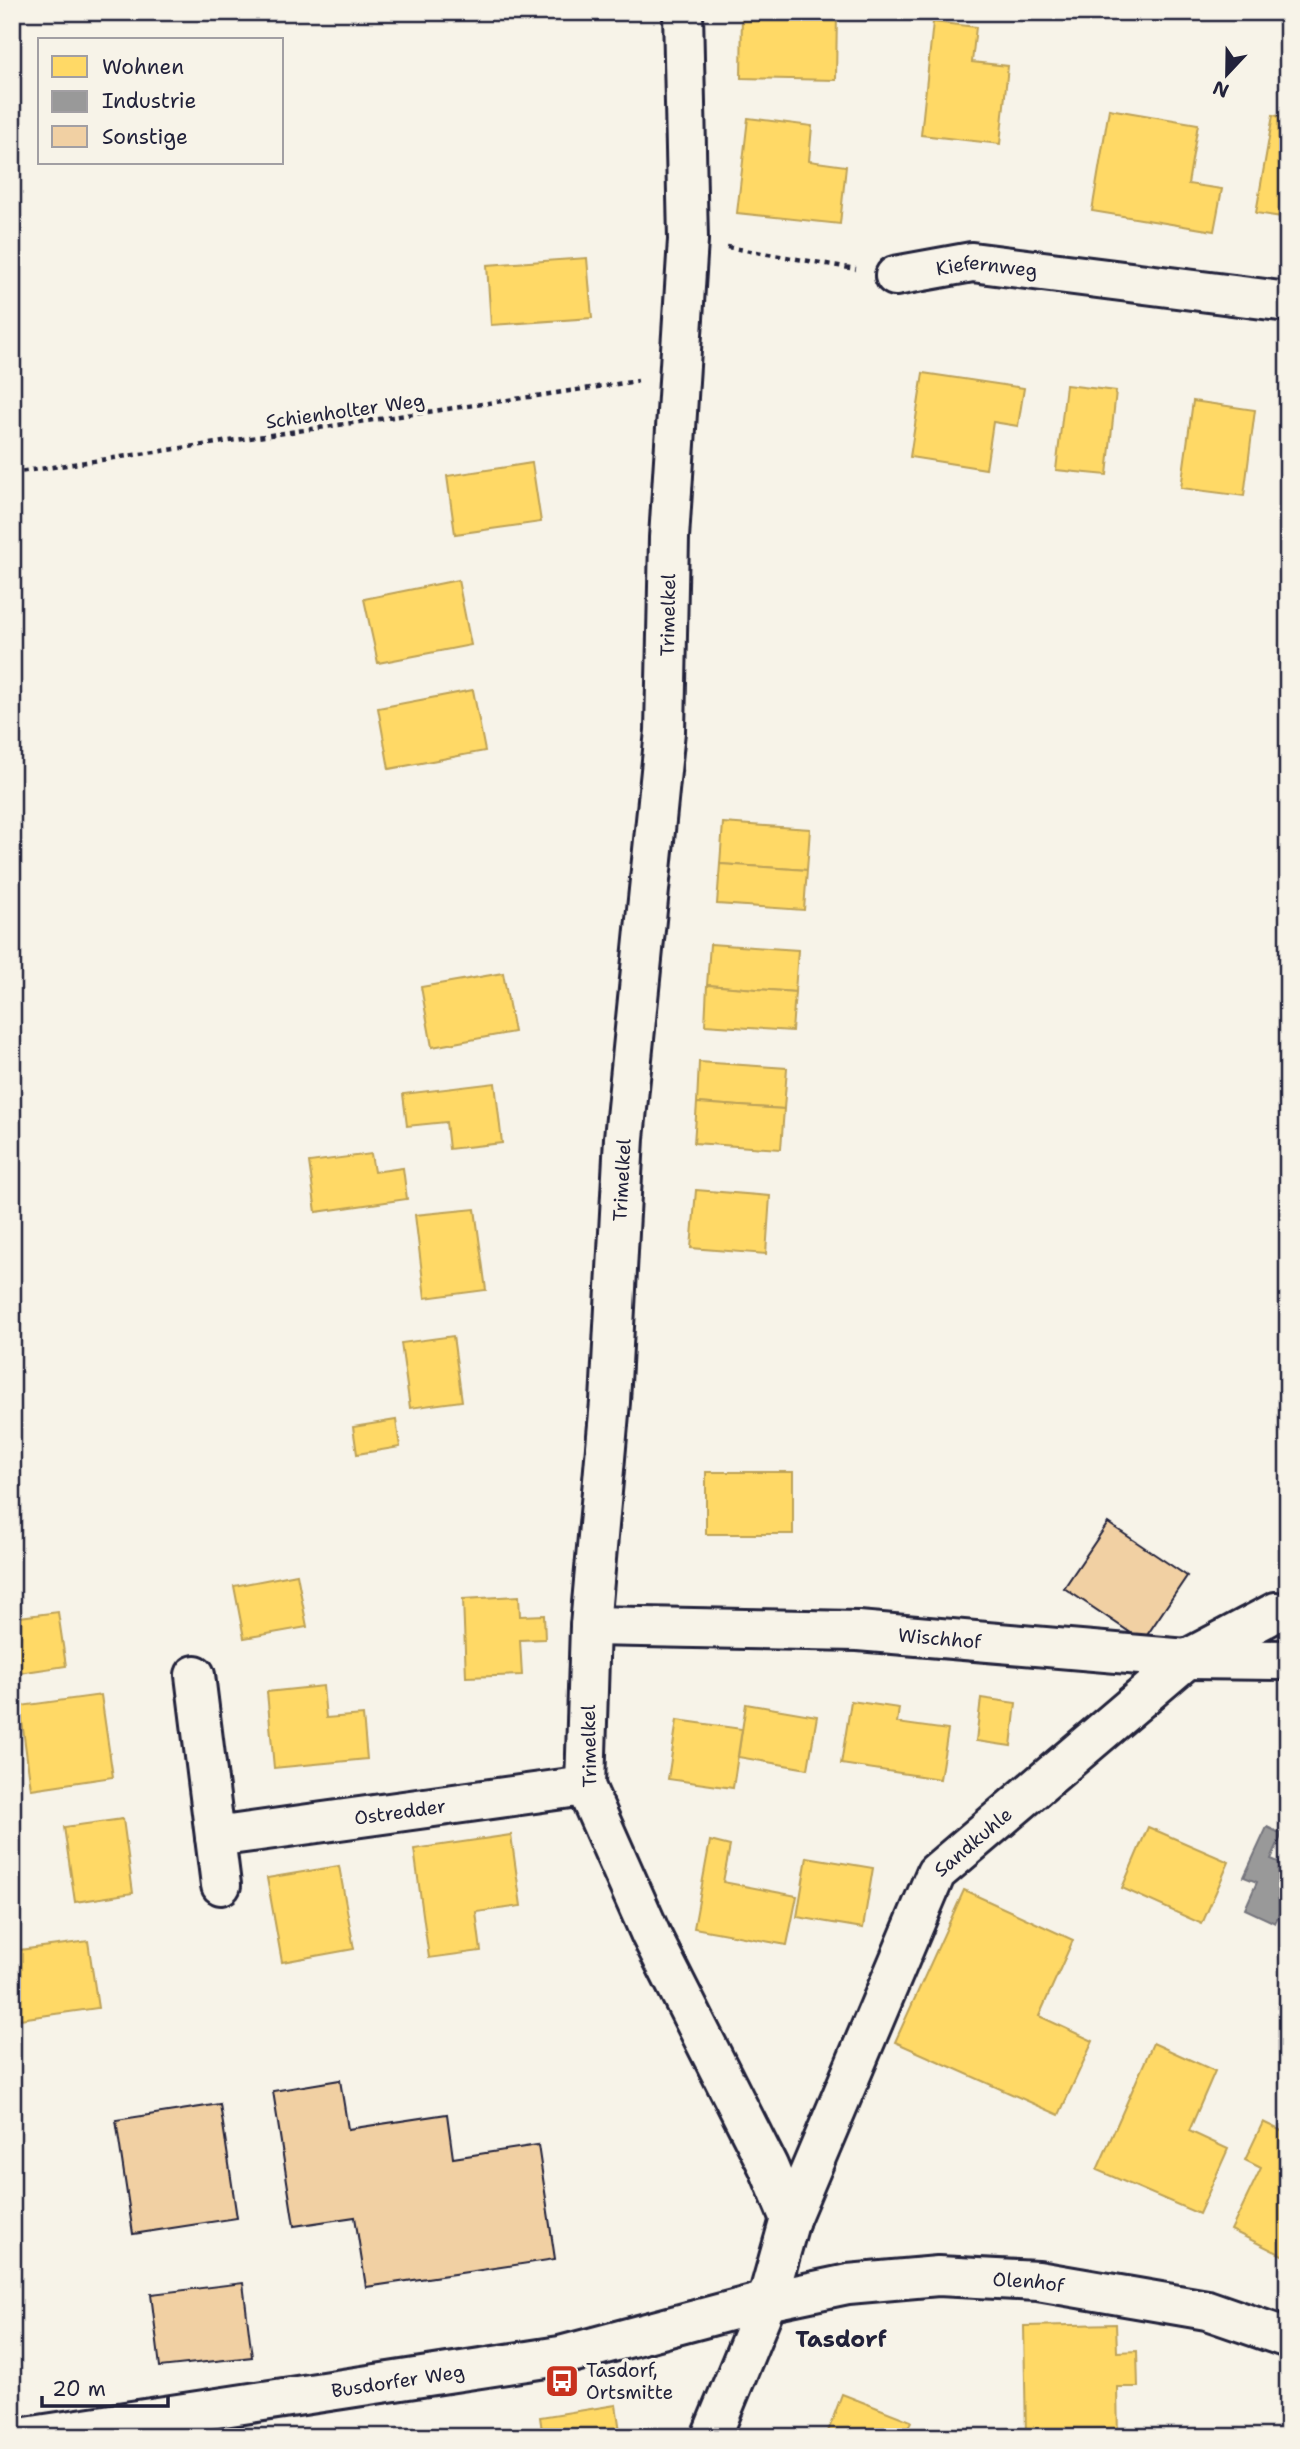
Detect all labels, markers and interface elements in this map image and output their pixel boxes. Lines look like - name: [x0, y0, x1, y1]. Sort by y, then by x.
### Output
- legend: [38, 38, 284, 164]
- north arrow: [1192, 38, 1262, 108]
- text: Wohnen: [102, 53, 184, 81]
- text: N: [1209, 75, 1232, 104]
- text: Industrie: [102, 87, 196, 115]
- text: Sonstige: [102, 123, 188, 151]
- street label: Kiefernweg: [934, 249, 1039, 283]
- street label: Schienholter Weg: [264, 387, 426, 435]
- street label: Trimelkel: [655, 573, 681, 657]
- street label: Trimelkel: [607, 1138, 637, 1222]
- street label: Wischhof: [897, 1622, 983, 1654]
- street label: Trimelkel: [576, 1704, 602, 1788]
- street label: Ostredder: [353, 1793, 447, 1830]
- street label: Sandkuhle: [928, 1801, 1017, 1882]
- street label: Olenhof: [992, 2266, 1067, 2298]
- district label: Tasdorf: [795, 2324, 887, 2354]
- street label: Busdorfer Weg: [329, 2358, 466, 2403]
- place label: Tasdorf, Ortsmitte: [586, 2358, 673, 2405]
- bus stop icon: Tasdorf, Ortsmitte: [543, 2362, 581, 2400]
- scale bar: [42, 2365, 168, 2409]
- text: 20 m: [52, 2375, 106, 2403]

